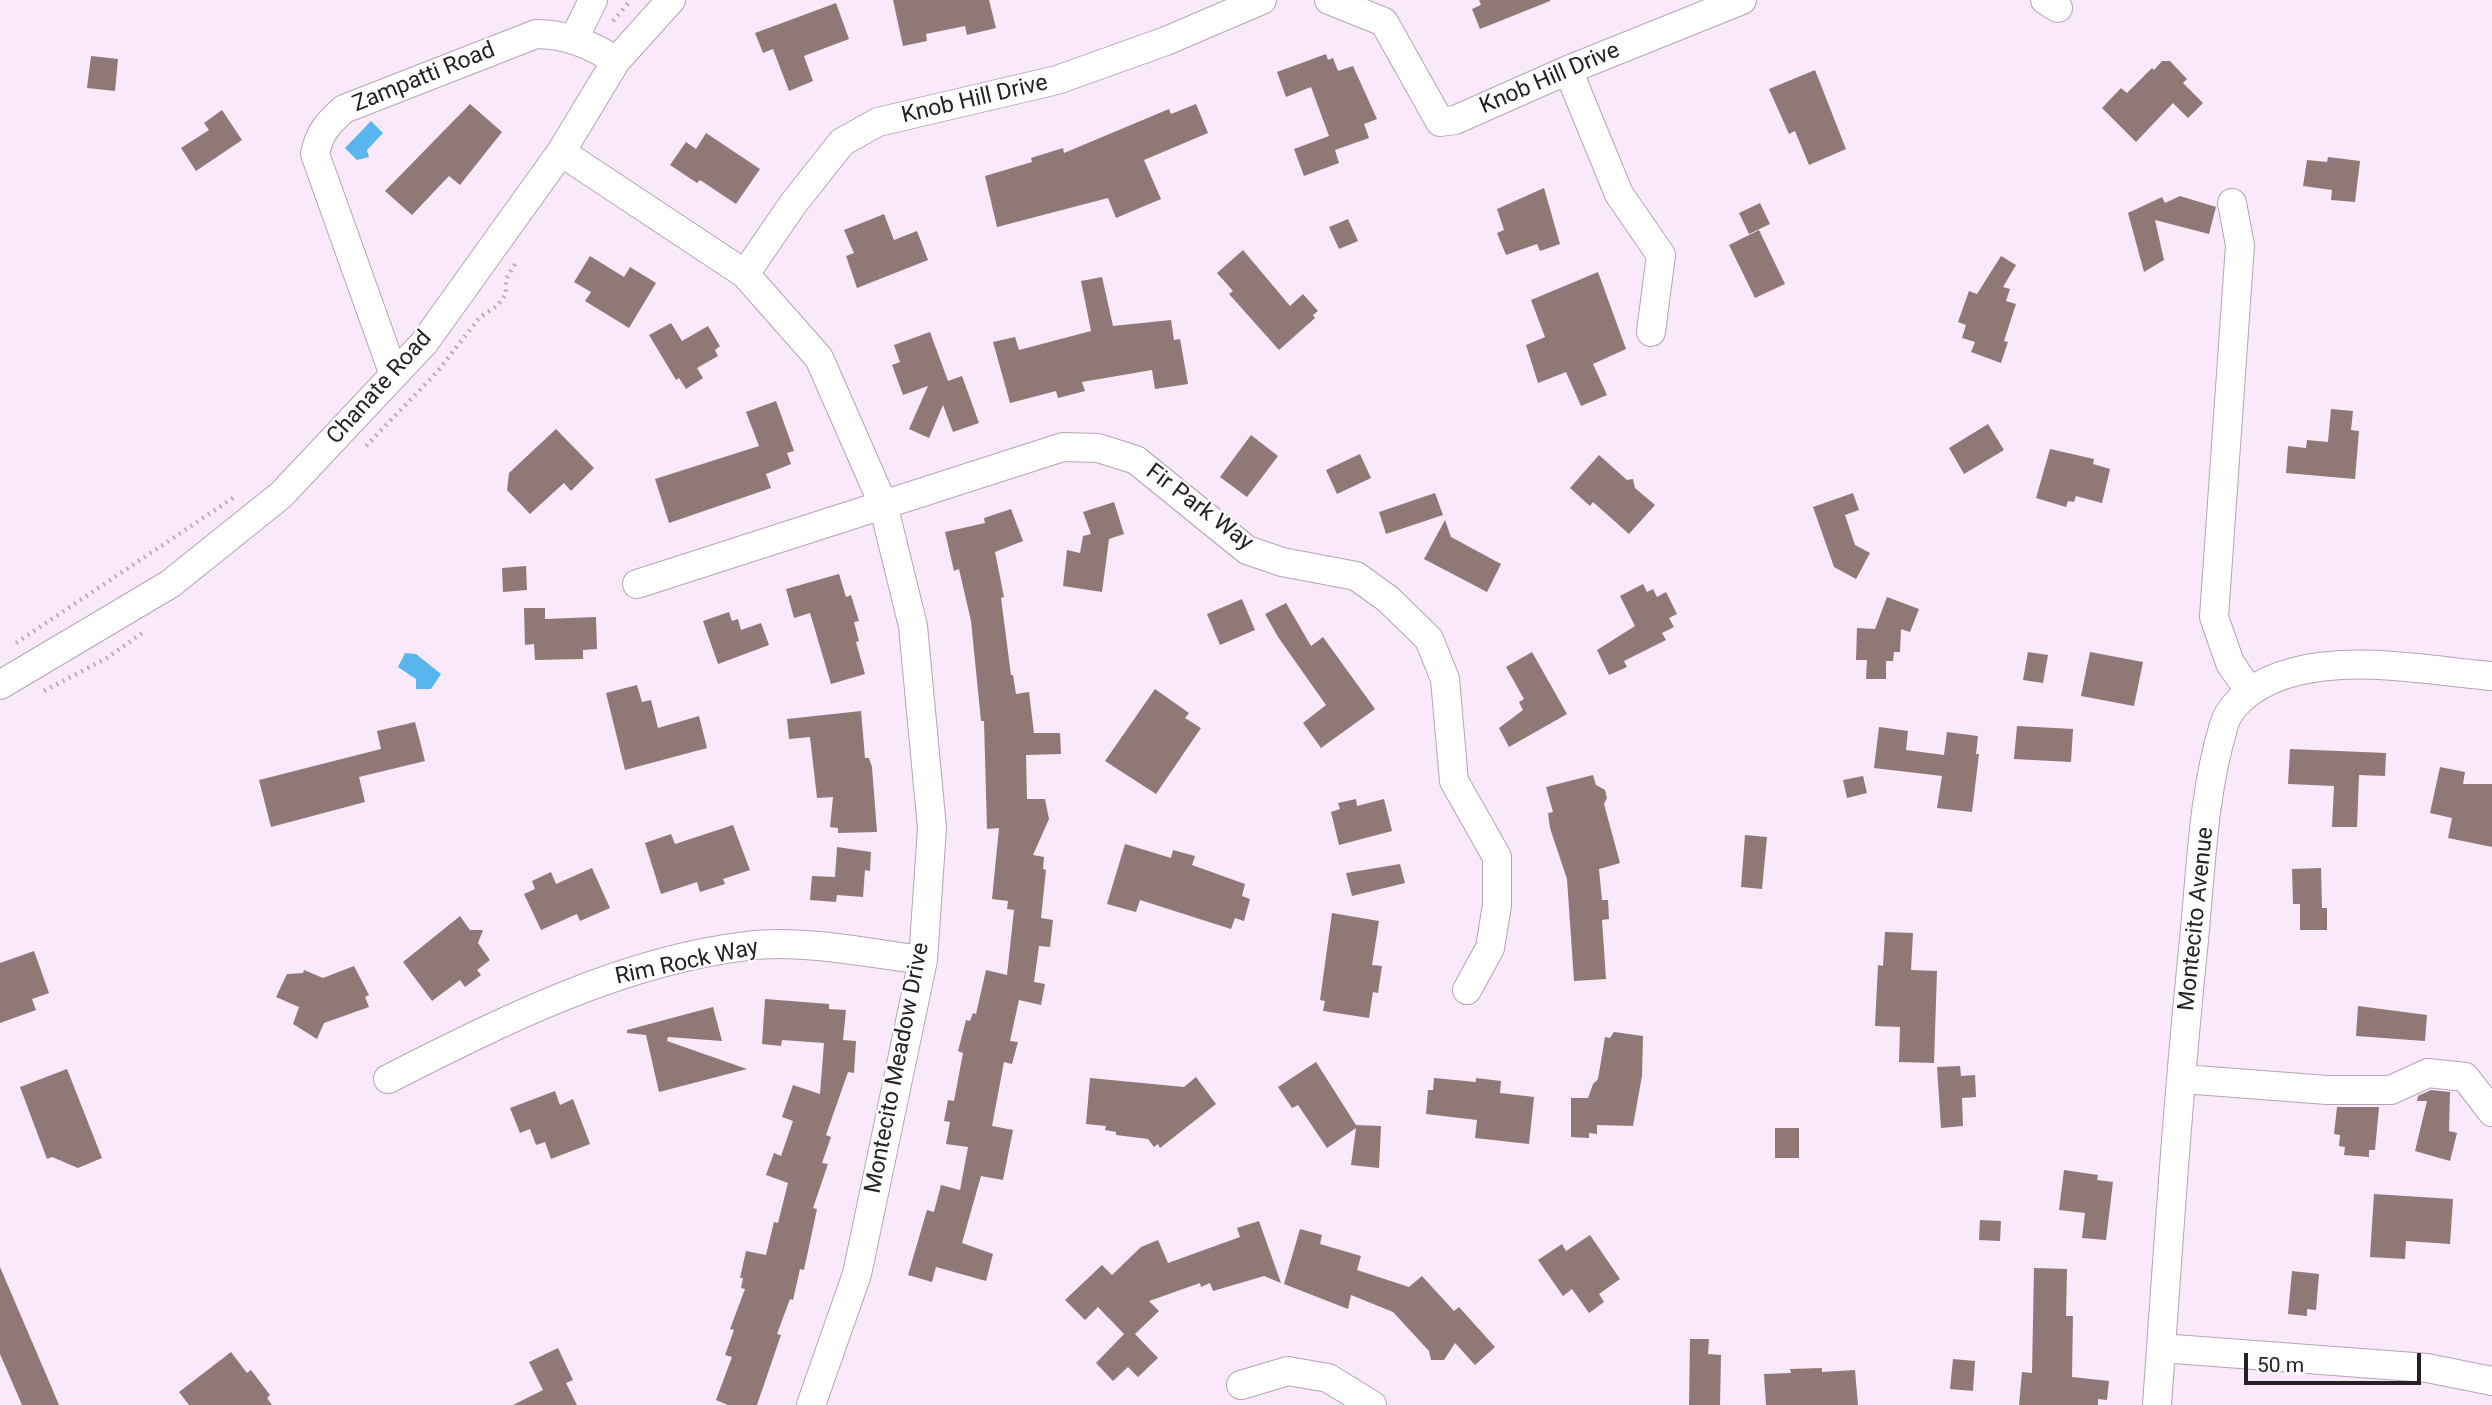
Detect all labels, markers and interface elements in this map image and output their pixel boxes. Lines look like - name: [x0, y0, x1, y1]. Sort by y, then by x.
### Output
- street label: Zampatti Road: [349, 37, 499, 119]
- street label: Knob Hill Drive: [1476, 37, 1624, 121]
- street label: Knob Hill Drive: [899, 70, 1051, 130]
- street label: Chanate Road: [322, 325, 438, 451]
- street label: Fir Park Way: [1140, 459, 1258, 557]
- street label: Montecito Avenue: [2174, 826, 2220, 1012]
- street label: Rim Rock Way: [613, 934, 761, 992]
- street label: Montecito Meadow Drive: [860, 940, 936, 1196]
- scale bar: [2247, 1338, 2424, 1382]
- text: 50 m: [2257, 1353, 2304, 1377]

